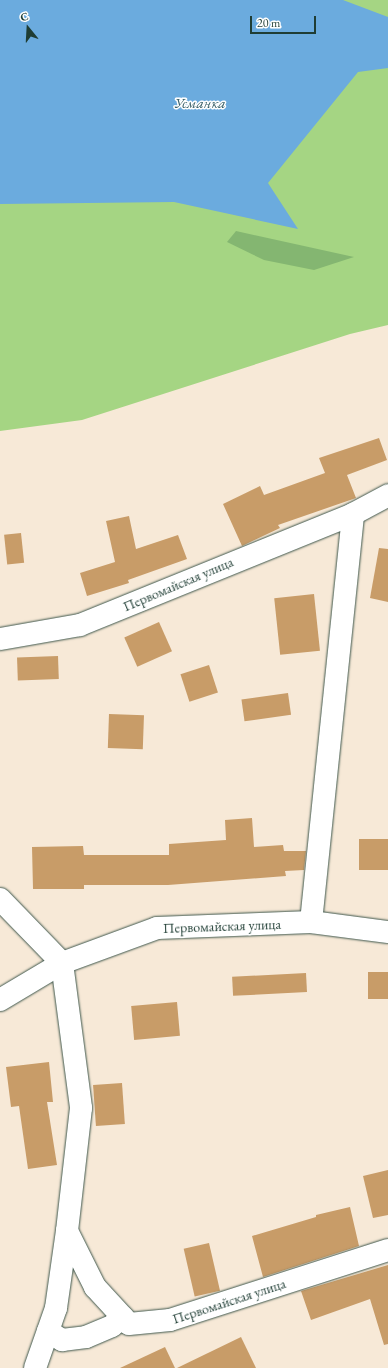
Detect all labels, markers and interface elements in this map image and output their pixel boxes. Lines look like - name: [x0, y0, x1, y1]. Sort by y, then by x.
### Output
- north arrow: [8, 8, 48, 48]
- scale bar: [252, 8, 318, 34]
- text: С: [18, 9, 30, 24]
- text: 20 m: [257, 15, 280, 31]
- water label: Усманка: [174, 94, 226, 112]
- street label: Первомайская улица: [120, 553, 236, 615]
- street label: Первомайская улица: [163, 916, 281, 936]
- street label: Первомайская улица: [170, 1275, 288, 1327]

